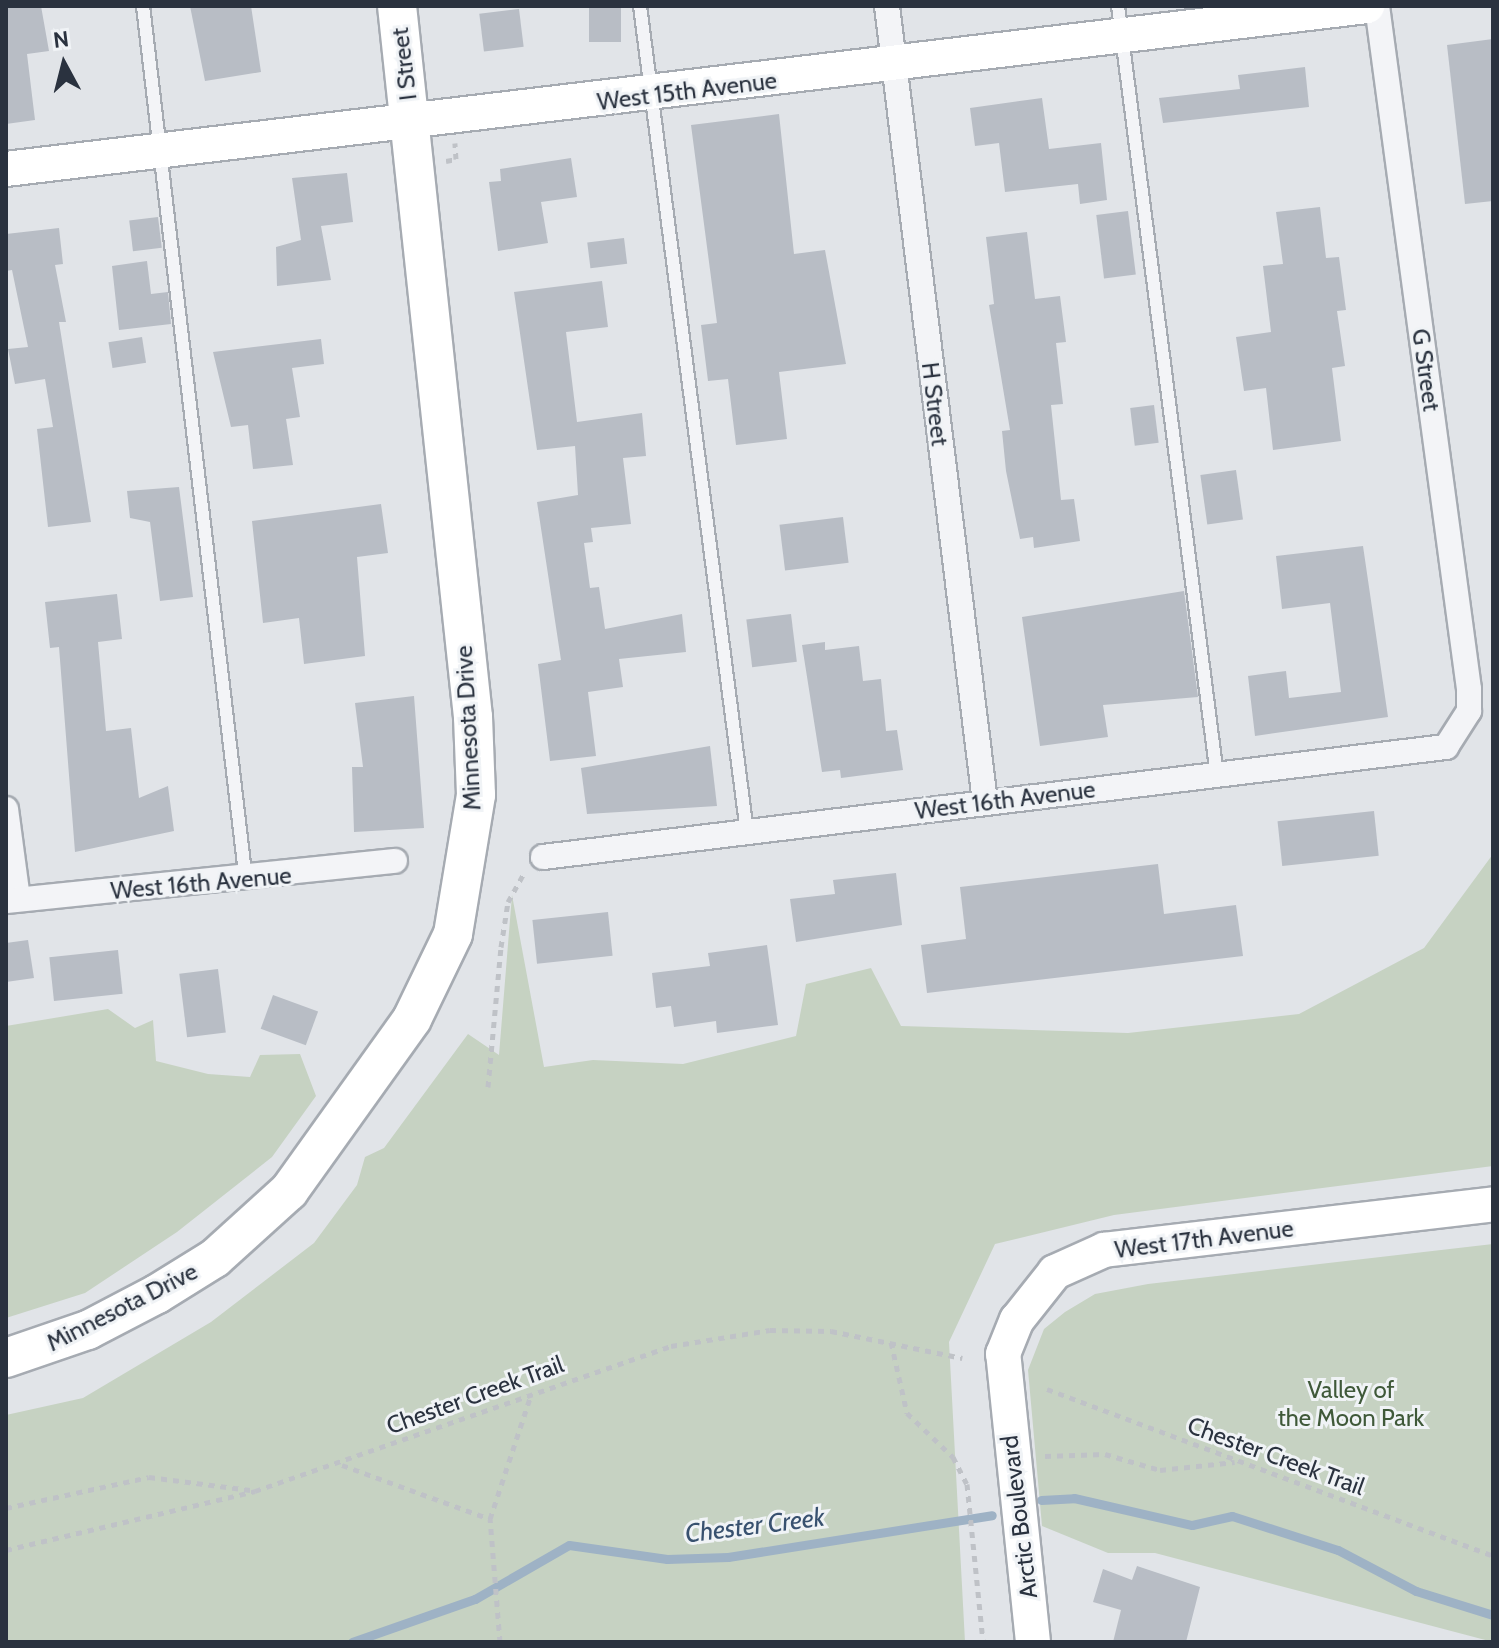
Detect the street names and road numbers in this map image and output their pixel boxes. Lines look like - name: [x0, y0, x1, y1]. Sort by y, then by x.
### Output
- street label: I Street: [385, 26, 423, 102]
- street label: West 15th Avenue: [595, 66, 779, 116]
- street label: G Street: [1406, 327, 1446, 413]
- street label: H Street: [916, 361, 954, 447]
- street label: Minnesota Drive: [449, 645, 487, 811]
- street label: West 16th Avenue: [913, 775, 1097, 825]
- street label: West 16th Avenue: [109, 861, 293, 905]
- street label: West 17th Avenue: [1113, 1214, 1295, 1264]
- street label: Minnesota Drive: [42, 1257, 202, 1357]
- street label: Chester Creek Trail: [383, 1350, 567, 1440]
- street label: Chester Creek Trail: [1184, 1411, 1368, 1501]
- street label: Arctic Boulevard: [995, 1434, 1043, 1600]

